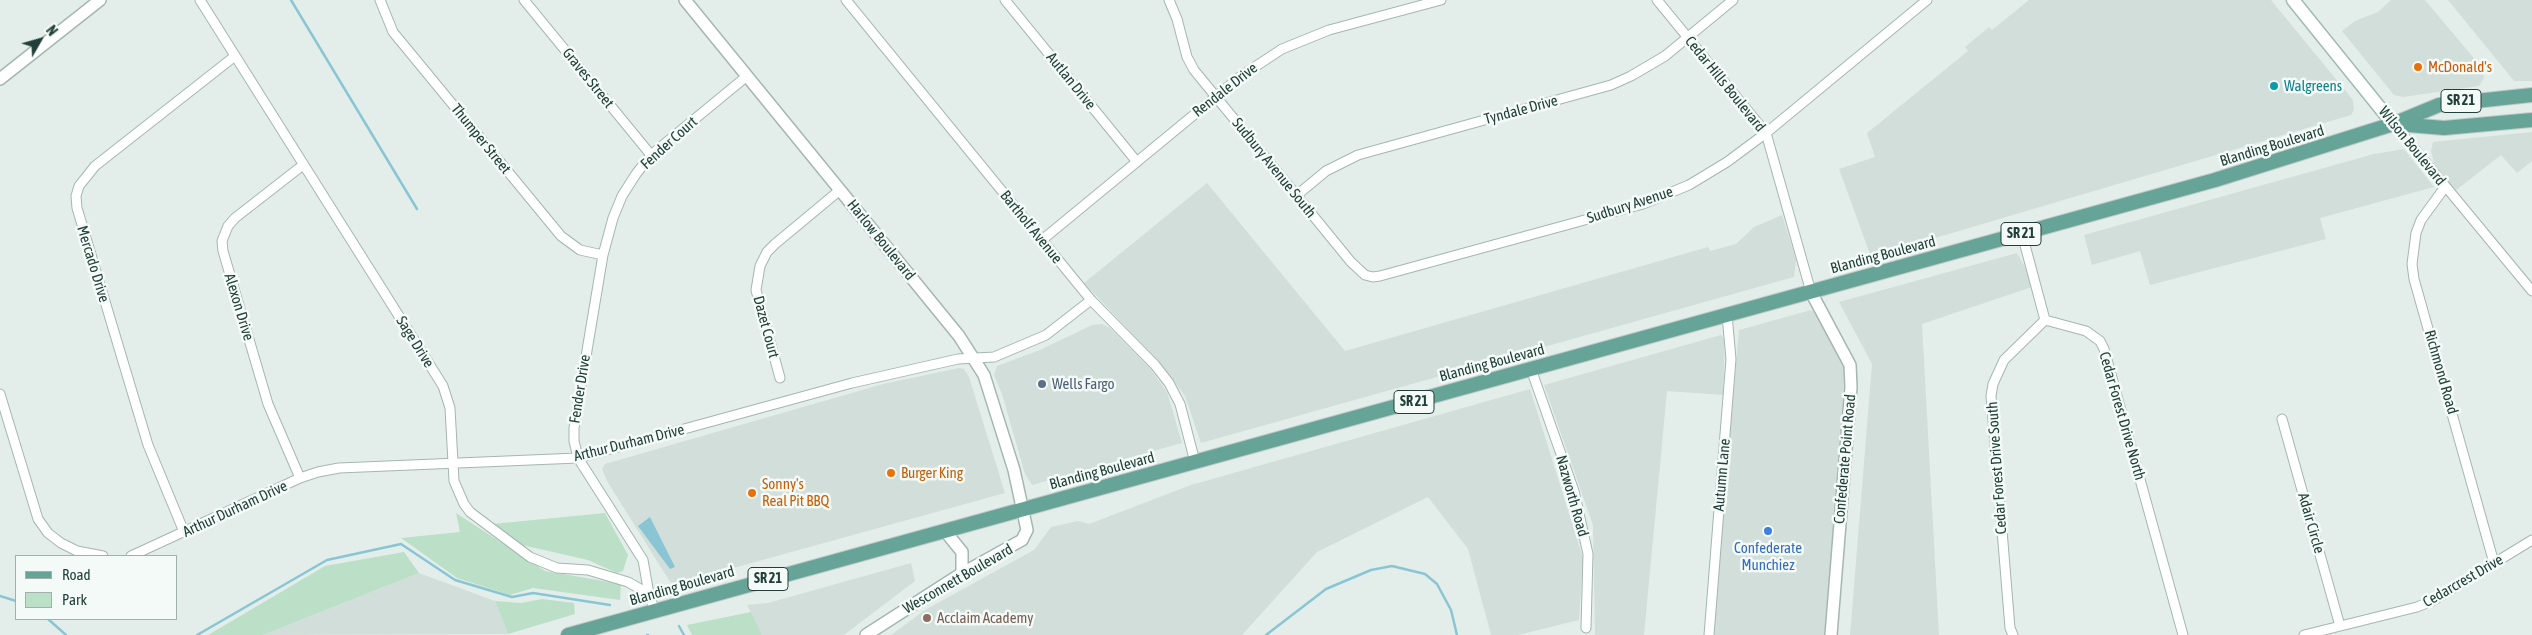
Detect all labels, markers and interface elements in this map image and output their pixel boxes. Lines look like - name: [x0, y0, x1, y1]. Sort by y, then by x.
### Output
- north arrow: [15, 15, 65, 65]
- text: N: [43, 23, 61, 39]
- street label: Cedar Hills Boulevard: [1681, 33, 1769, 135]
- street label: Graves Street: [558, 44, 618, 112]
- street label: Autlan Drive: [1043, 49, 1099, 113]
- place label: McDonald's: [2428, 58, 2492, 76]
- street label: Rendale Drive: [1189, 59, 1261, 121]
- marker: McDonald's: [2412, 61, 2424, 73]
- place label: Walgreens: [2284, 77, 2342, 95]
- marker: Walgreens: [2268, 80, 2280, 92]
- road number: SR 21: [2441, 90, 2481, 112]
- street label: Tyndale Drive: [1482, 92, 1560, 128]
- street label: Thumper Street: [447, 100, 515, 178]
- street label: Wilson Boulevard: [2375, 103, 2449, 189]
- street label: Fender Court: [637, 113, 701, 173]
- street label: Sudbury Avenue South: [1228, 114, 1320, 222]
- street label: Blanding Boulevard: [2218, 122, 2326, 170]
- street label: Sudbury Avenue: [1585, 183, 1675, 227]
- street label: Bartholf Avenue: [996, 187, 1066, 267]
- street label: Harlow Boulevard: [843, 196, 919, 284]
- road number: SR 21: [2001, 222, 2041, 245]
- street label: Mercado Drive: [73, 224, 113, 304]
- street label: Blanding Boulevard: [1828, 232, 1938, 278]
- street label: Alexon Drive: [220, 271, 258, 343]
- street label: Dazet Court: [749, 294, 783, 360]
- street label: Sage Drive: [392, 313, 438, 371]
- street label: Richmond Road: [2420, 328, 2462, 416]
- street label: Blanding Boulevard: [1437, 340, 1547, 386]
- street label: Cedar Forest Drive North: [2095, 350, 2149, 482]
- street label: Fender Drive: [566, 353, 594, 425]
- place label: Wells Fargo: [1052, 375, 1114, 393]
- marker: Wells Fargo: [1036, 378, 1048, 390]
- road number: SR 21: [1394, 391, 1434, 414]
- street label: Confederate Point Road: [1830, 393, 1860, 525]
- street label: Cedar Forest Drive South: [1983, 401, 2011, 535]
- street label: Arthur Durham Drive: [572, 421, 686, 465]
- street label: Autumn Lane: [1710, 438, 1734, 512]
- street label: Blanding Boulevard: [1047, 448, 1157, 494]
- street label: Nazworth Road: [1552, 453, 1592, 539]
- place label: Burger King: [901, 464, 963, 482]
- marker: Burger King: [885, 467, 897, 479]
- place label: Sonny's Real Pit BBQ: [762, 475, 829, 510]
- street label: Arthur Durham Drive: [180, 477, 290, 541]
- marker: Sonny's Real Pit BBQ: [746, 487, 758, 499]
- street label: Adair Circle: [2294, 491, 2328, 555]
- marker: Confederate Munchiez: [1762, 525, 1774, 537]
- place label: Confederate Munchiez: [1734, 539, 1802, 574]
- street label: Wesconnett Boulevard: [900, 540, 1016, 618]
- street label: Cedarcrest Drive: [2420, 551, 2506, 611]
- legend: [15, 555, 178, 620]
- street label: Blanding Boulevard: [628, 562, 736, 610]
- text: Road: [62, 566, 91, 583]
- road number: SR 21: [748, 568, 788, 590]
- text: Park: [62, 591, 87, 608]
- place label: Acclaim Academy: [937, 609, 1033, 627]
- marker: Acclaim Academy: [921, 612, 933, 624]

